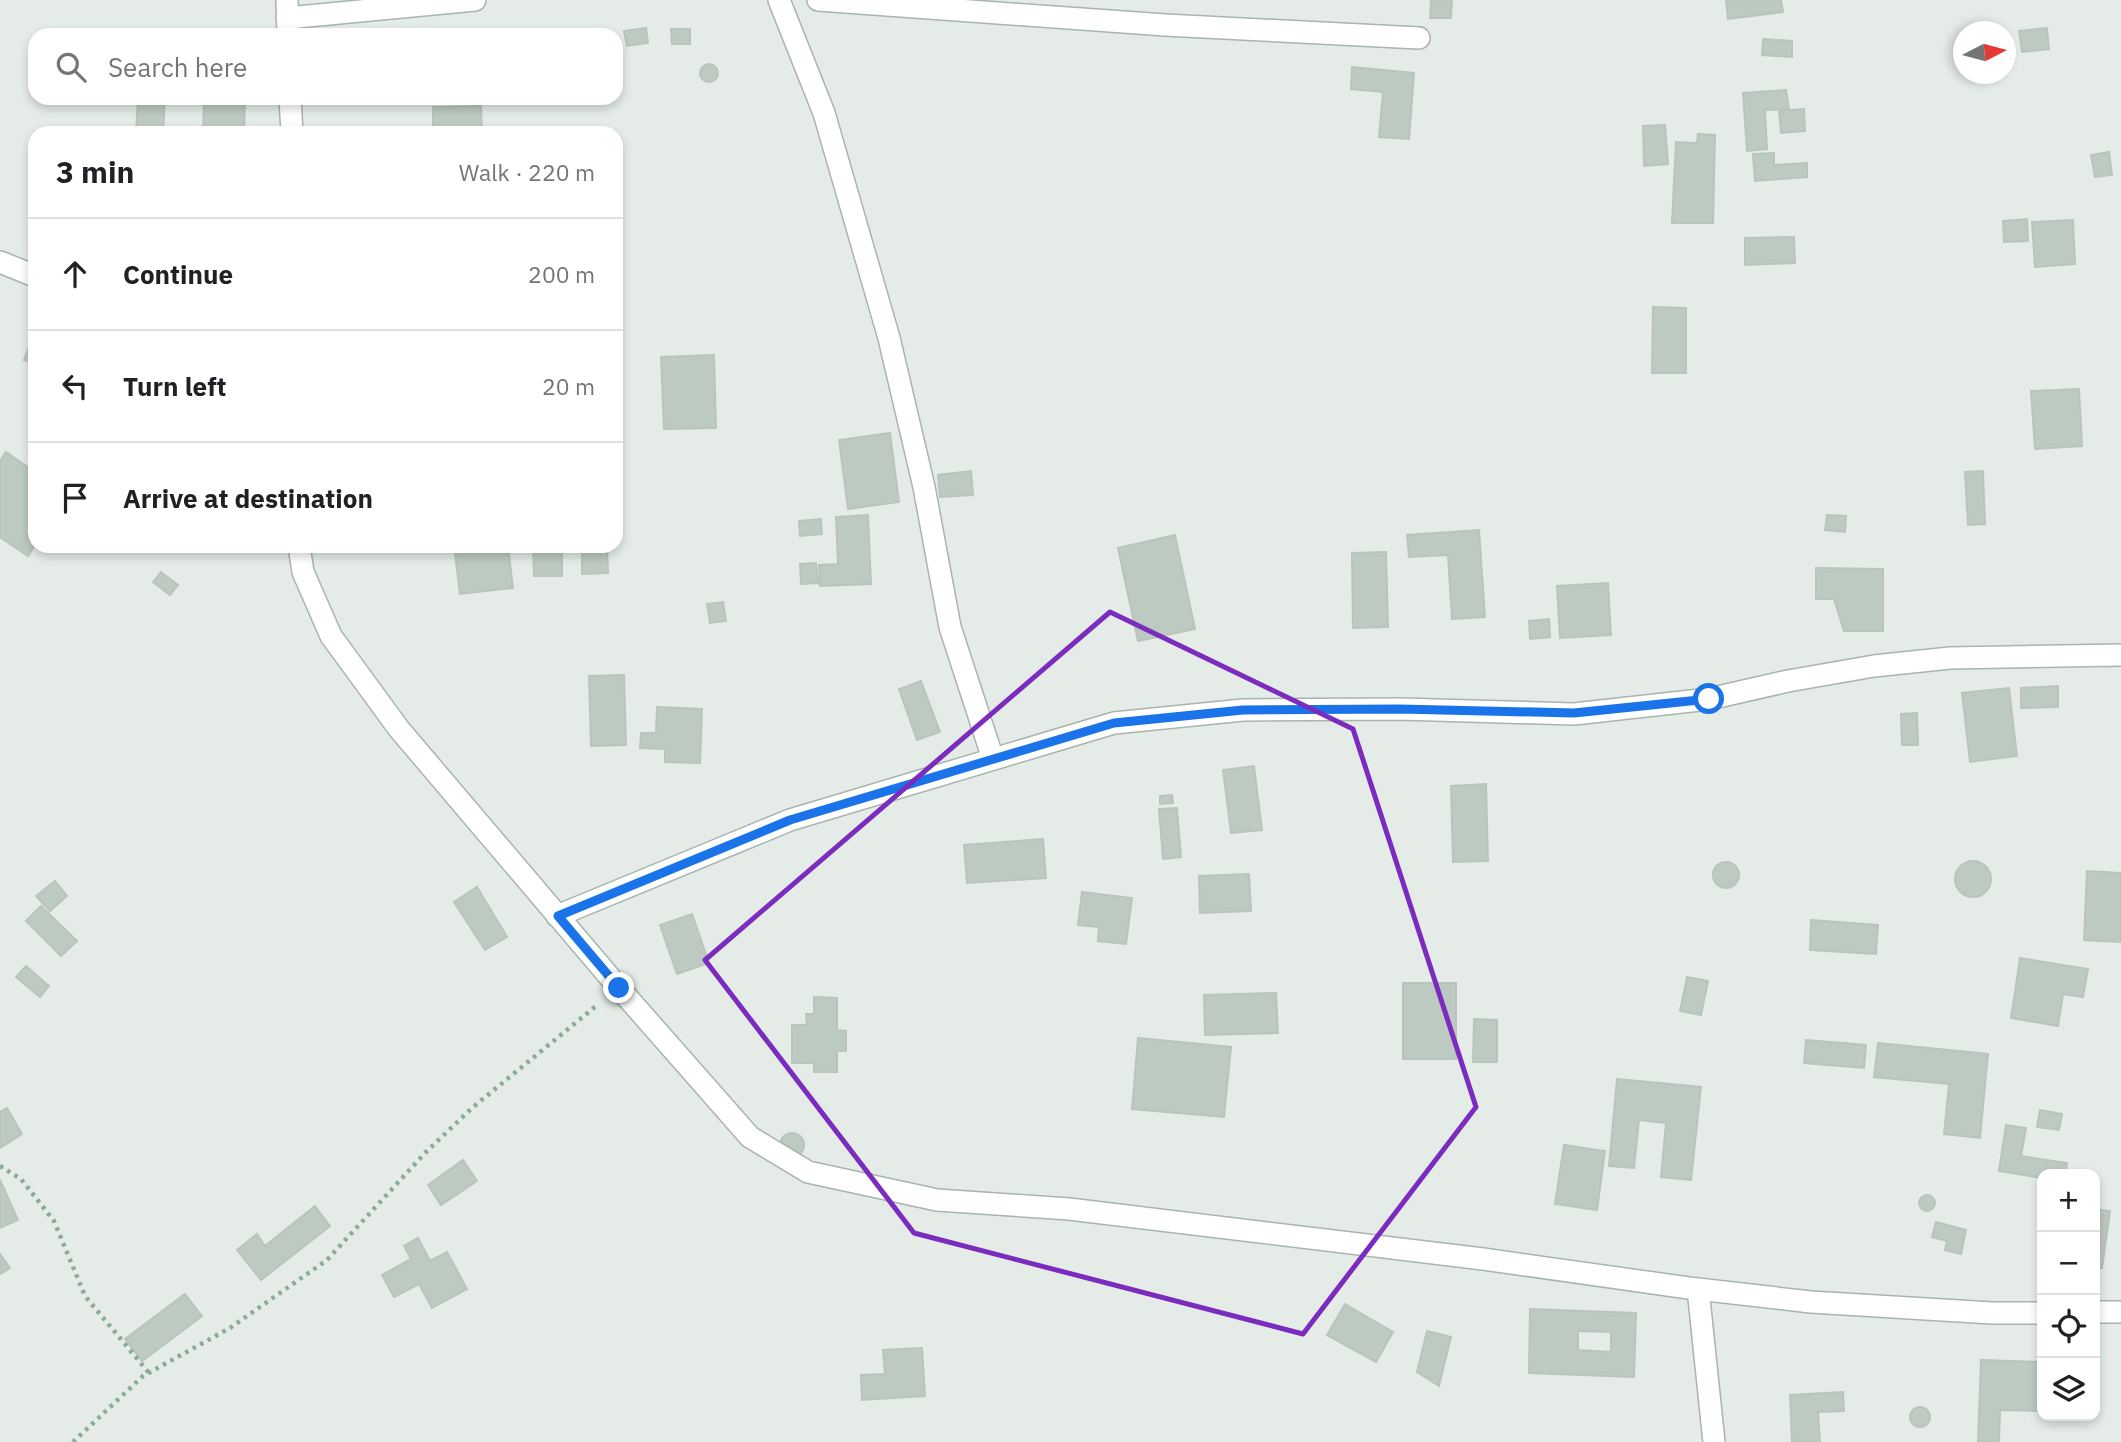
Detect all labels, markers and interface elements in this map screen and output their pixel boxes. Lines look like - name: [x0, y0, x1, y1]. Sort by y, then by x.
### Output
- north arrow: [1953, 21, 2016, 84]
- search box: [28, 28, 623, 105]
- icon: search: [52, 48, 90, 86]
- text: Search here: [108, 50, 247, 84]
- text: 3 min: [56, 152, 134, 191]
- text: Walk · 220 m: [459, 157, 595, 187]
- icon: ahead: [56, 255, 94, 293]
- text: Continue: [123, 257, 233, 291]
- text: 200 m: [528, 259, 595, 289]
- icon: left: [56, 367, 94, 405]
- text: Turn left: [123, 369, 226, 403]
- text: 20 m: [542, 371, 595, 401]
- icon: arrive: [56, 479, 94, 517]
- text: Arrive at destination: [123, 481, 373, 515]
- route start: [1693, 683, 1724, 714]
- route end: [603, 972, 634, 1003]
- map controls: [2037, 1169, 2100, 1421]
- button: +: [2037, 1169, 2100, 1232]
- button: −: [2037, 1232, 2100, 1295]
- button: locate: [2037, 1295, 2100, 1358]
- button: layers: [2037, 1358, 2100, 1421]

